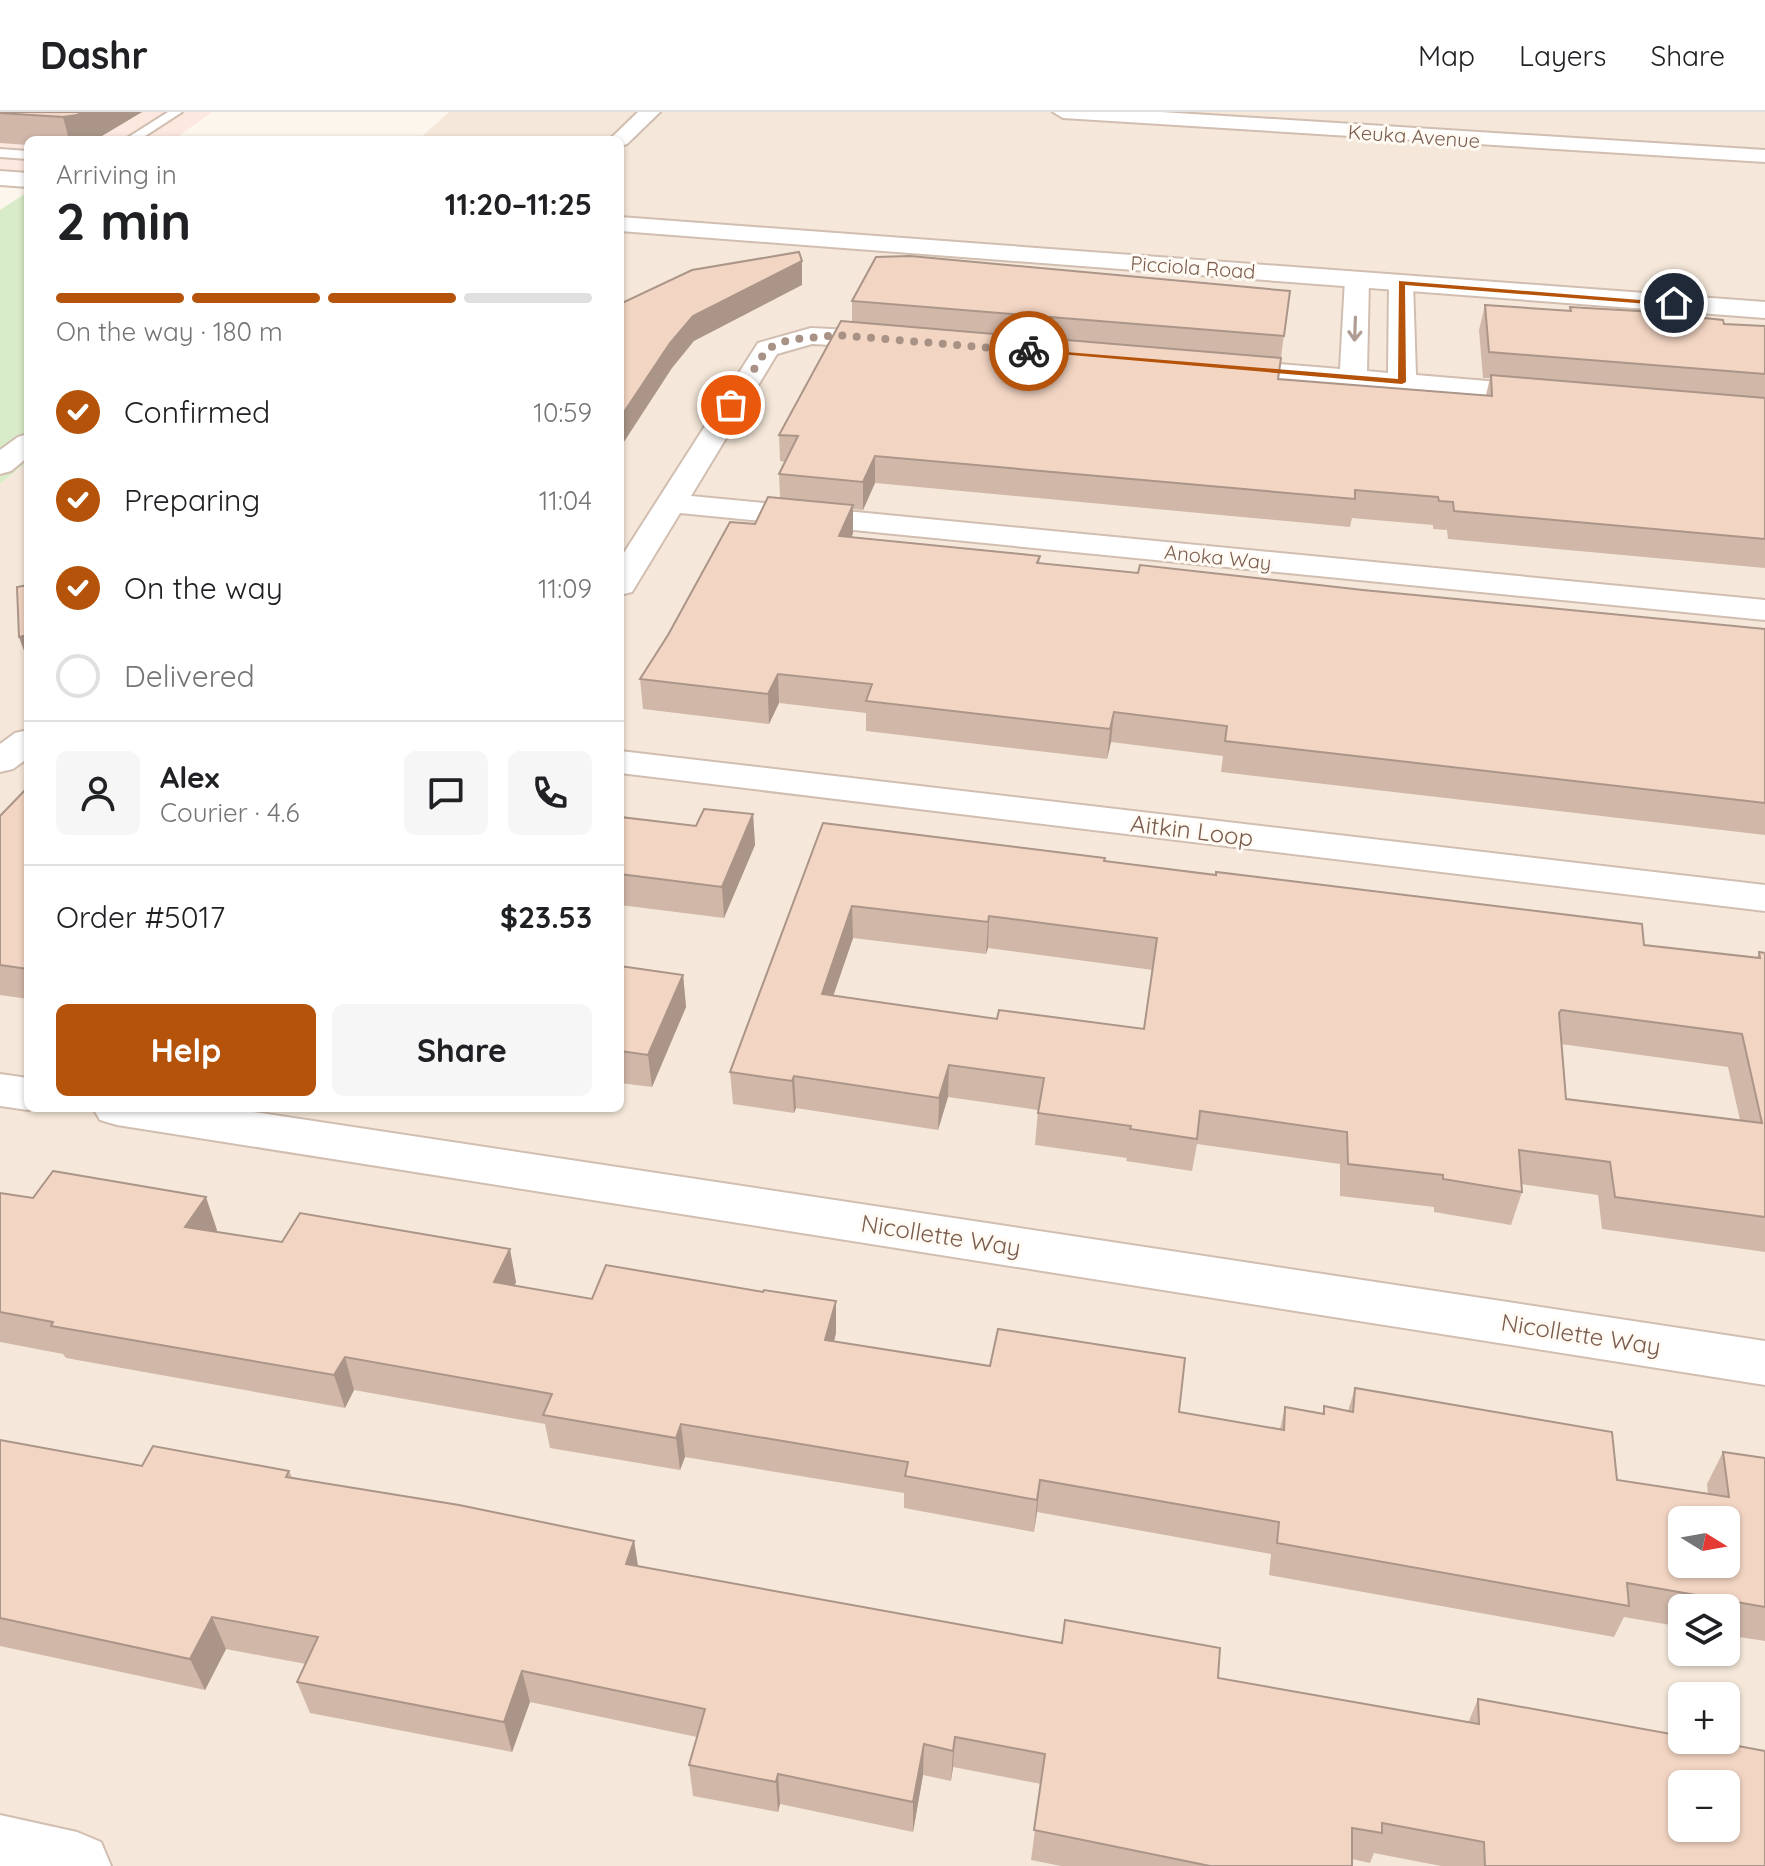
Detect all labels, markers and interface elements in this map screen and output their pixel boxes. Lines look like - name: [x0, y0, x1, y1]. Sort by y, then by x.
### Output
- text: Dashr: [40, 31, 148, 79]
- text: Map: [1418, 38, 1475, 73]
- text: Layers: [1519, 38, 1606, 73]
- text: Share: [1650, 38, 1725, 73]
- street label: Keuka Avenue: [1347, 119, 1481, 153]
- text: Arriving in: [56, 158, 177, 191]
- text: 11:20–11:25: [445, 185, 592, 223]
- text: 2 min: [56, 188, 191, 253]
- street label: Picciola Road: [1130, 250, 1256, 284]
- pin: [1640, 269, 1708, 337]
- icon: home: [1652, 281, 1696, 325]
- courier: [989, 311, 1069, 391]
- text: On the way · 180 m: [56, 315, 283, 348]
- one-way arrow: [1347, 315, 1362, 342]
- icon: bike: [1007, 329, 1051, 373]
- pin: [697, 371, 765, 439]
- icon: bag: [709, 383, 753, 427]
- icon: check: [56, 390, 100, 434]
- text: Confirmed: [124, 393, 270, 431]
- text: 10:59: [533, 396, 592, 429]
- icon: check: [56, 478, 100, 522]
- text: Preparing: [124, 481, 260, 519]
- text: 11:04: [539, 484, 592, 517]
- street label: Anoka Way: [1163, 539, 1273, 575]
- icon: check: [56, 566, 100, 610]
- text: On the way: [124, 569, 283, 607]
- text: 11:09: [538, 572, 592, 605]
- text: Delivered: [124, 657, 255, 695]
- button: person: [56, 751, 140, 835]
- button: chat: [404, 751, 488, 835]
- button: phone: [508, 751, 592, 835]
- text: Alex: [160, 758, 219, 796]
- text: Courier · 4.6: [160, 796, 299, 829]
- street label: Aitkin Loop: [1129, 808, 1255, 852]
- text: Order #5017: [56, 898, 225, 936]
- text: $23.53: [500, 898, 592, 936]
- button: Help: [56, 1004, 316, 1096]
- button: Share: [332, 1004, 592, 1096]
- street label: Nicollette Way: [859, 1208, 1023, 1262]
- street label: Nicollette Way: [1499, 1307, 1663, 1361]
- north arrow: [1668, 1506, 1740, 1578]
- map controls: [1668, 1506, 1740, 1842]
- button: layers: [1668, 1594, 1740, 1666]
- button: +: [1668, 1682, 1740, 1754]
- button: −: [1668, 1770, 1740, 1842]

